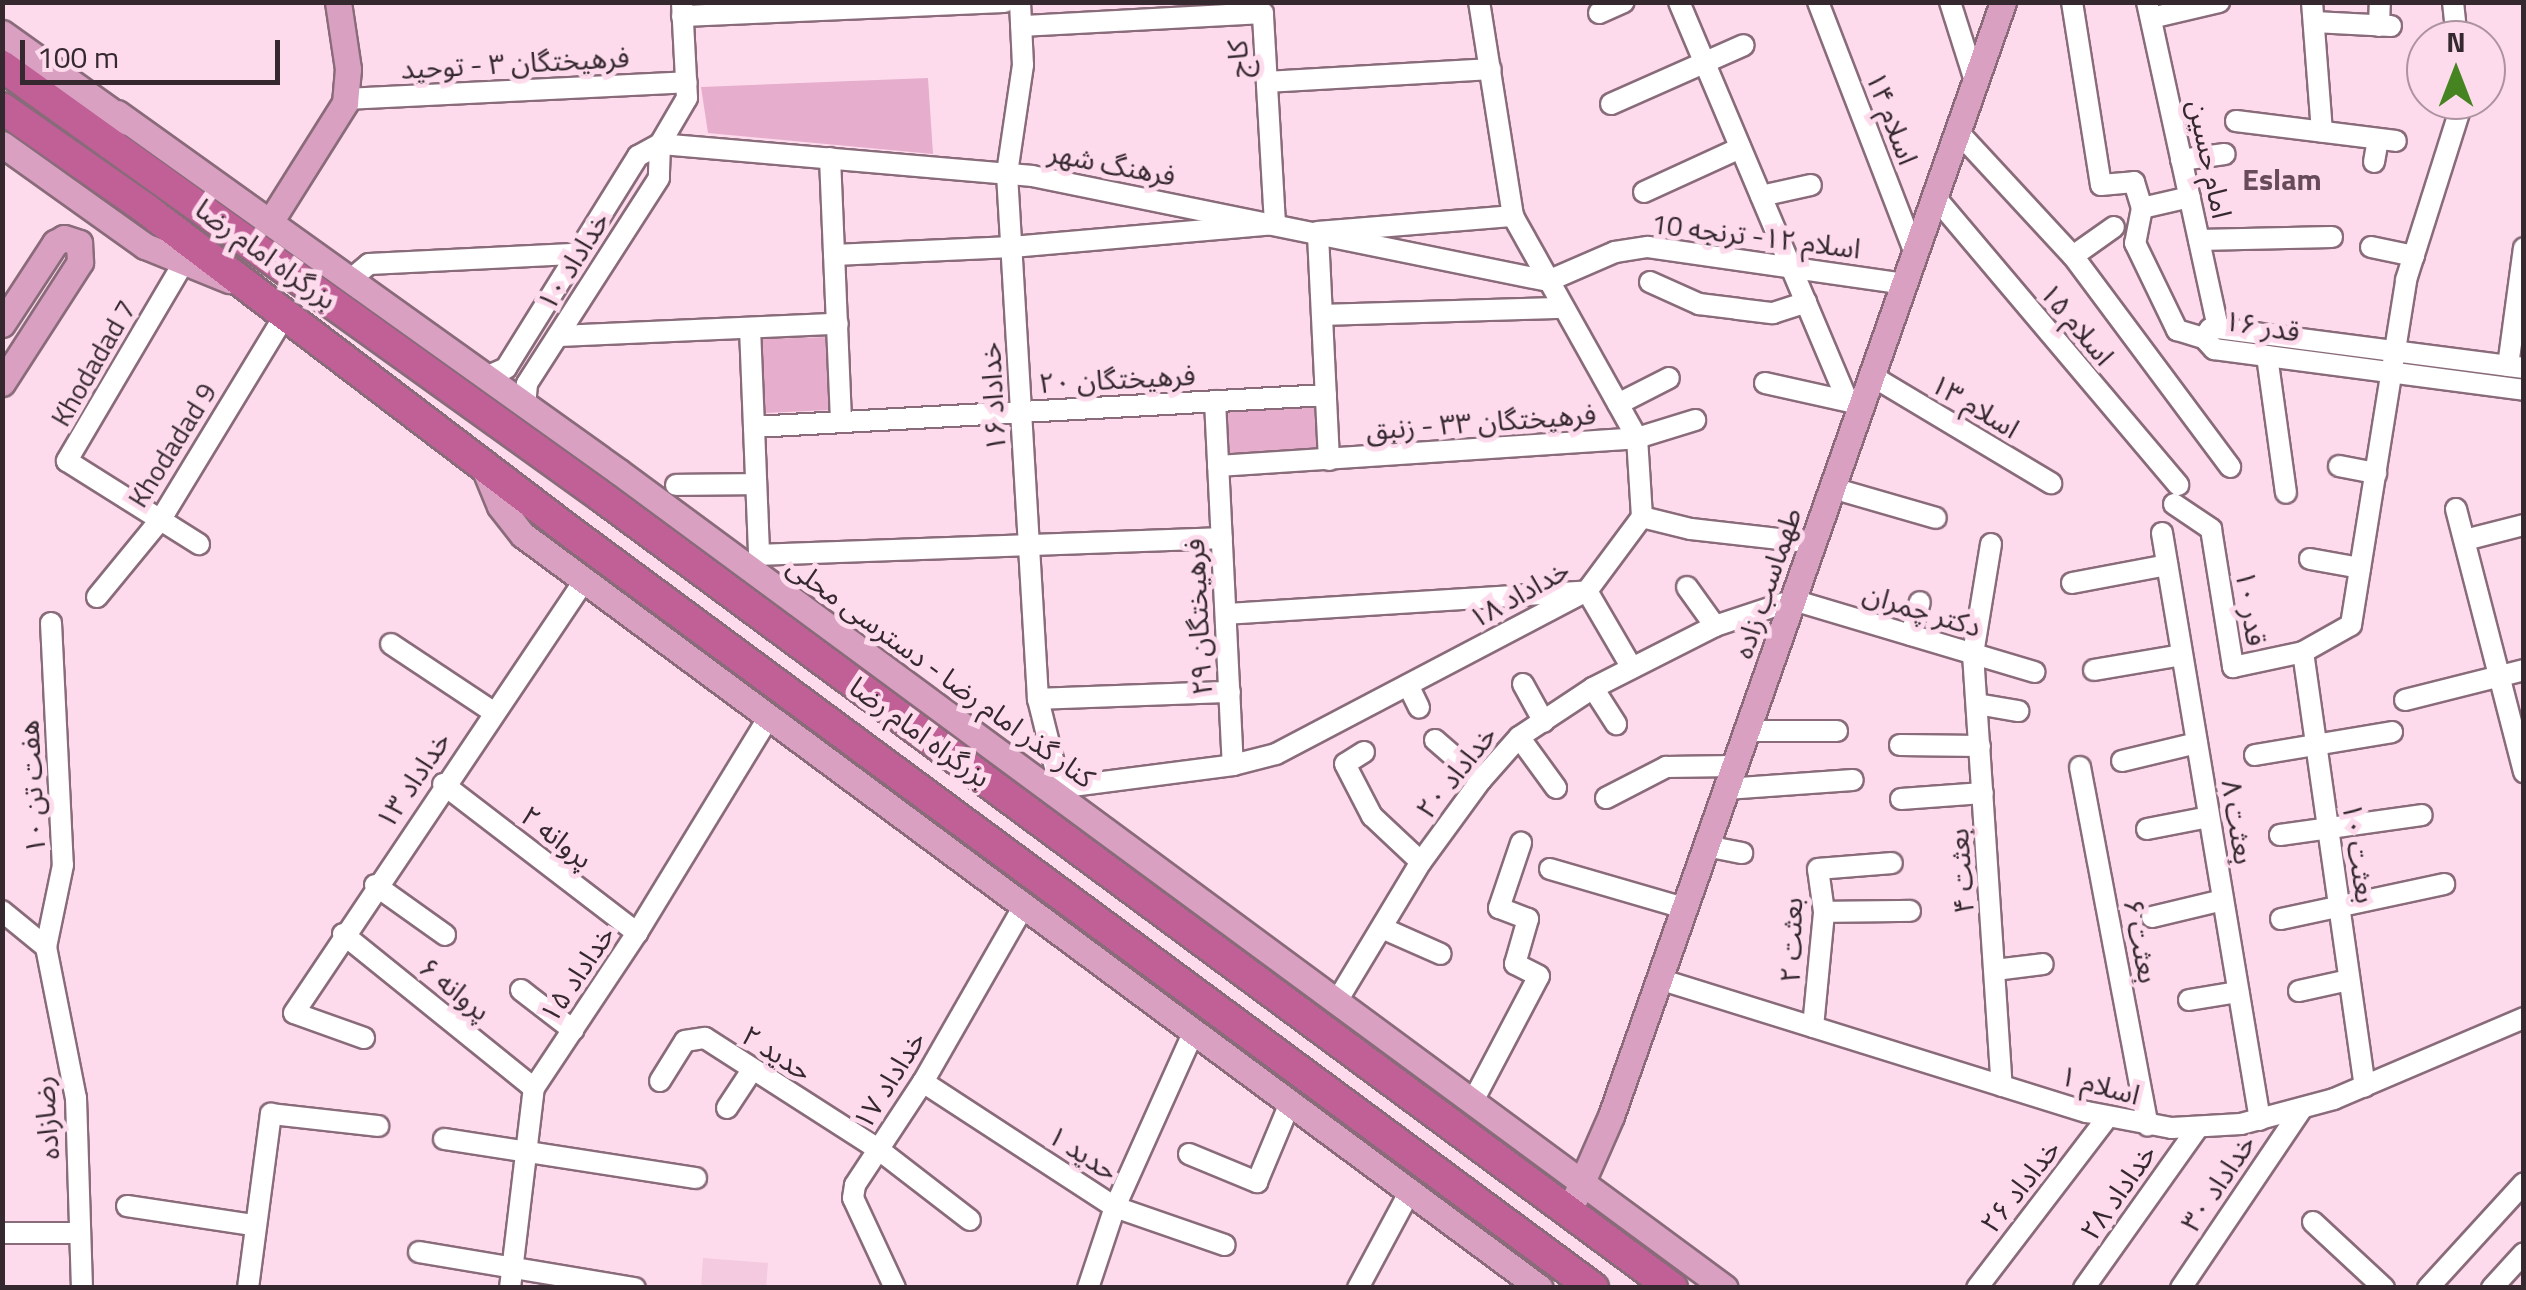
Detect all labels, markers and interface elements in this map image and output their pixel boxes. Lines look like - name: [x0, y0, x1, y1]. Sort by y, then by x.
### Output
- scale bar: [25, 20, 285, 82]
- north arrow: [2406, 20, 2506, 120]
- text: N: [2446, 20, 2466, 63]
- text: 100 m: [37, 34, 119, 80]
- street label: کاج: [1220, 39, 1256, 79]
- street label: فرهیختگان ۳ - توحید: [400, 40, 630, 86]
- street label: اسلام ۱۴: [1859, 67, 1925, 169]
- street label: امام حسین: [2181, 97, 2239, 221]
- street label: فرهنگ شهر: [1046, 135, 1178, 193]
- district label: Eslam: [2242, 161, 2322, 197]
- street label: بزرگراه امام رضا: [189, 192, 343, 316]
- street label: خداداد ۱۰: [530, 206, 616, 316]
- street label: اسلام ۱۲- ترنجه 10: [1649, 206, 1863, 266]
- street label: اسلام ۱۵: [2033, 276, 2121, 372]
- street label: Khodadad 7: [43, 294, 143, 432]
- street label: قدر ۱۶: [2222, 303, 2302, 349]
- street label: خداداد ۱۶: [973, 341, 1013, 453]
- street label: فرهیختگان ۲۰: [1038, 358, 1196, 400]
- street label: اسلام ۱۳: [1925, 367, 2025, 445]
- street label: Khodadad 9: [121, 377, 223, 513]
- street label: فرهیختگان ۳۳ - زنبق: [1365, 397, 1597, 447]
- street label: طهماسب زاده: [1726, 503, 1808, 663]
- street label: فرهیختگان ۲۹: [1177, 538, 1219, 696]
- street label: کنار گذر امام رضا - دسترسی محلی: [781, 549, 1101, 795]
- street label: خداداد ۱۸: [1463, 553, 1575, 635]
- street label: قدر ۱۰: [2228, 568, 2274, 648]
- street label: دکتر چمران: [1859, 576, 1985, 644]
- street label: بزرگراه امام رضا: [843, 670, 997, 794]
- street label: هفت تن ۱۰: [12, 719, 52, 855]
- street label: خداداد ۲۰: [1408, 719, 1504, 825]
- street label: خداداد ۱۳: [368, 725, 458, 835]
- street label: بعثت ۸: [2215, 777, 2261, 867]
- street label: پروانه ۲: [514, 799, 600, 875]
- street label: بعثت ۱۰: [2335, 800, 2383, 906]
- street label: بعثت ۴: [1941, 827, 1981, 915]
- street label: بعثت ۶: [2116, 896, 2166, 986]
- street label: بعثت ۲: [1773, 897, 1809, 983]
- street label: خداداد ۱۵: [532, 919, 622, 1029]
- street label: پروانه ۶: [413, 950, 497, 1028]
- street label: حدید ۲: [736, 1018, 818, 1088]
- street label: خداداد ۱۷: [846, 1025, 932, 1135]
- street label: اسلام ۱: [2056, 1058, 2144, 1112]
- street label: رضازاده: [26, 1075, 66, 1161]
- street label: حدید ۱: [1042, 1118, 1124, 1188]
- street label: خداداد ۳۰: [2173, 1128, 2263, 1238]
- street label: خداداد ۲۶: [1973, 1132, 2067, 1240]
- street label: خداداد ۲۸: [2073, 1137, 2163, 1247]

